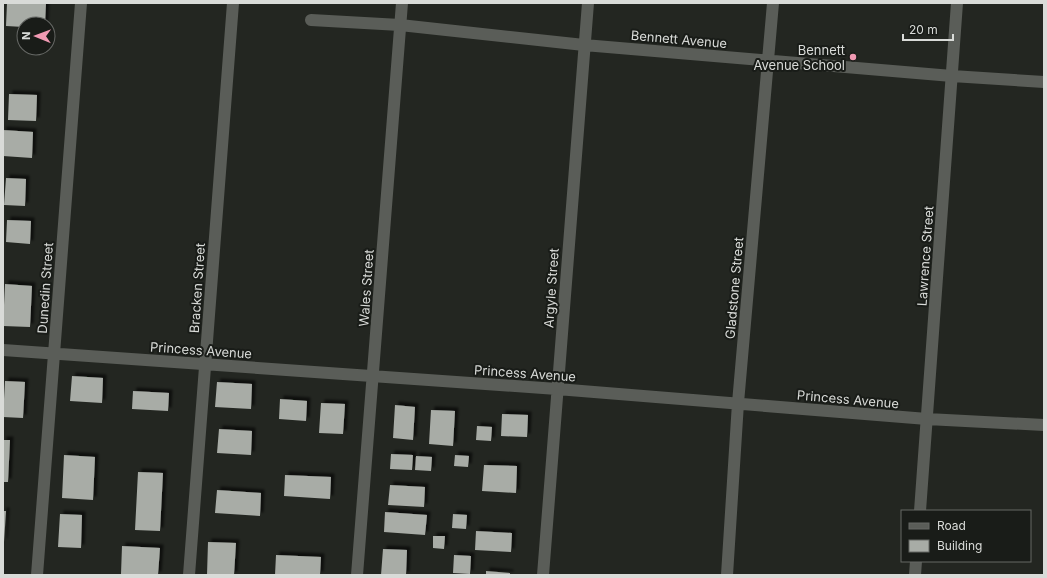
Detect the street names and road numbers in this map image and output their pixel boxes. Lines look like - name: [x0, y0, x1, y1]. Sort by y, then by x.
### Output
- street label: Bennett Avenue: [630, 27, 728, 51]
- street label: Lawrence Street: [914, 205, 936, 307]
- street label: Gladstone Street: [722, 236, 746, 340]
- street label: Dunedin Street: [34, 242, 56, 334]
- street label: Bracken Street: [186, 242, 208, 334]
- street label: Argyle Street: [540, 248, 562, 328]
- street label: Wales Street: [355, 249, 377, 327]
- street label: Princess Avenue: [149, 338, 253, 362]
- street label: Princess Avenue: [473, 361, 577, 385]
- street label: Princess Avenue: [796, 387, 900, 411]

